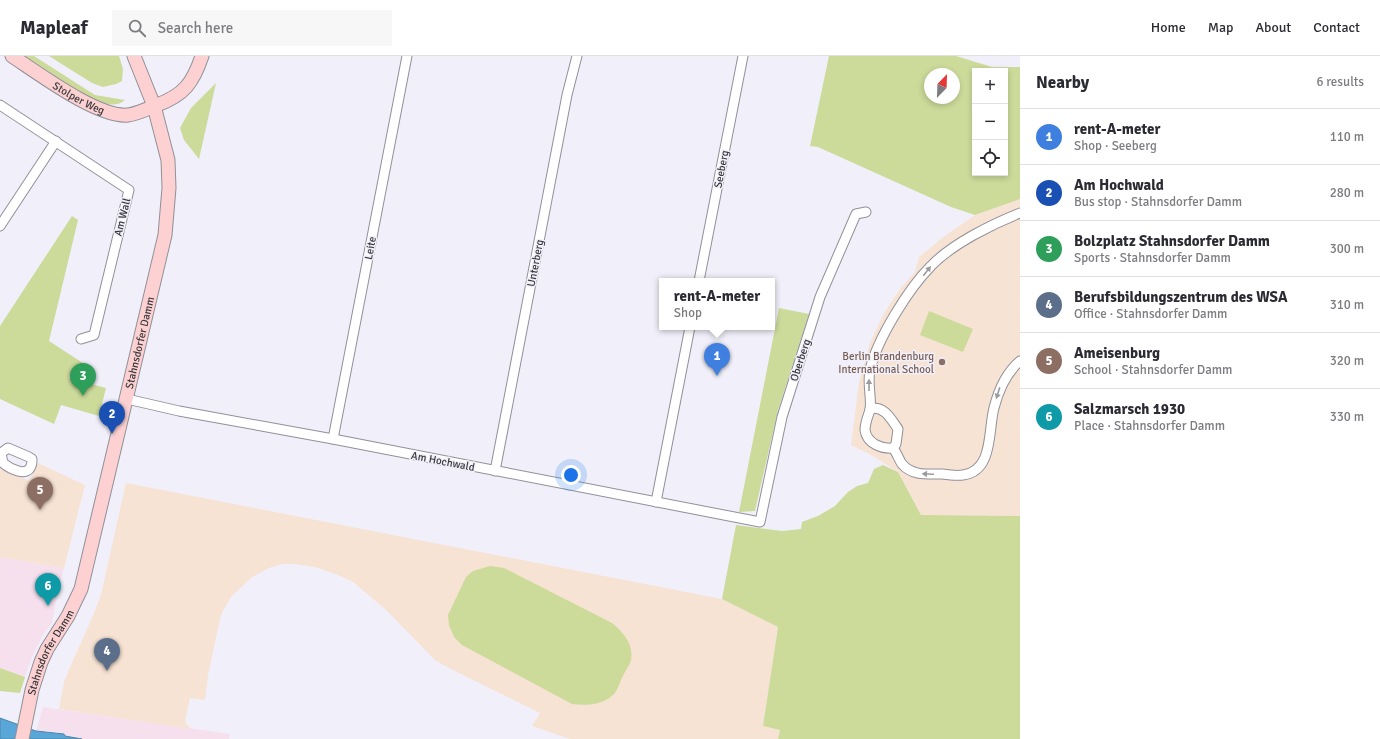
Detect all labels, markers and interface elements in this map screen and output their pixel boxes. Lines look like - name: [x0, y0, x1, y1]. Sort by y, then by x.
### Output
- search box: [112, 10, 392, 46]
- text: Mapleaf: [20, 16, 88, 40]
- icon: search: [126, 17, 148, 39]
- text: Search here: [158, 19, 233, 37]
- text: Home: [1151, 19, 1186, 36]
- text: Map: [1208, 19, 1233, 36]
- text: About: [1255, 19, 1291, 36]
- text: Contact: [1313, 19, 1360, 36]
- north arrow: [924, 68, 960, 104]
- map controls: [972, 68, 1008, 176]
- button: +: [972, 68, 1008, 104]
- text: Nearby: [1036, 72, 1089, 93]
- text: 6 results: [1316, 74, 1364, 90]
- street label: Stolper Weg: [50, 79, 107, 117]
- button: −: [972, 104, 1008, 140]
- text: rent-A-meter: [1074, 120, 1160, 138]
- text: 1: [1045, 129, 1053, 145]
- text: 110 m: [1330, 129, 1364, 145]
- text: Shop · Seeberg: [1074, 138, 1157, 154]
- button: locate: [972, 140, 1008, 176]
- street label: Seeberg: [711, 149, 732, 189]
- text: Am Hochwald: [1074, 176, 1164, 194]
- text: 2: [1045, 185, 1053, 201]
- text: 280 m: [1330, 185, 1364, 201]
- text: Bus stop · Stahnsdorfer Damm: [1074, 194, 1242, 210]
- street label: Am Wall: [111, 197, 133, 238]
- text: Bolzplatz Stahnsdorfer Damm: [1074, 232, 1270, 250]
- street label: Leite: [362, 235, 379, 261]
- street label: Unterberg: [525, 238, 546, 288]
- text: 3: [1045, 241, 1053, 257]
- text: 300 m: [1330, 241, 1364, 257]
- text: Sports · Stahnsdorfer Damm: [1074, 250, 1231, 266]
- one-way arrow: [922, 266, 931, 277]
- popup: [659, 278, 775, 330]
- text: rent-A-meter: [674, 287, 760, 305]
- text: Berufsbildungszentrum des WSA: [1074, 288, 1288, 306]
- street label: Stahnsdorfer Damm: [123, 295, 157, 390]
- text: 4: [1045, 297, 1053, 313]
- text: 310 m: [1330, 297, 1364, 313]
- text: Shop: [674, 305, 702, 321]
- text: Office · Stahnsdorfer Damm: [1074, 306, 1227, 322]
- street label: Oberberg: [788, 337, 813, 383]
- pin: 1: [704, 343, 730, 376]
- text: Ameisenburg: [1074, 344, 1160, 362]
- place label: Berlin Brandenburg International School: [838, 350, 934, 376]
- text: 5: [1045, 353, 1053, 369]
- text: 320 m: [1330, 353, 1364, 369]
- marker: Berlin Brandenburg International School: [937, 357, 947, 367]
- text: School · Stahnsdorfer Damm: [1074, 362, 1233, 378]
- pin: 3: [70, 363, 96, 396]
- one-way arrow: [866, 378, 872, 391]
- one-way arrow: [995, 388, 1001, 400]
- text: Salzmarsch 1930: [1074, 400, 1185, 418]
- pin: 2: [99, 401, 125, 434]
- text: 6: [1045, 409, 1053, 425]
- text: 330 m: [1330, 409, 1364, 425]
- text: Place · Stahnsdorfer Damm: [1074, 418, 1225, 434]
- street label: Am Hochwald: [410, 449, 476, 474]
- your location: [561, 465, 581, 485]
- one-way arrow: [922, 470, 934, 477]
- pin: 5: [27, 477, 53, 510]
- pin: 6: [35, 573, 61, 606]
- street label: Stahnsdorfer Damm: [25, 608, 77, 696]
- pin: 4: [94, 638, 120, 671]

